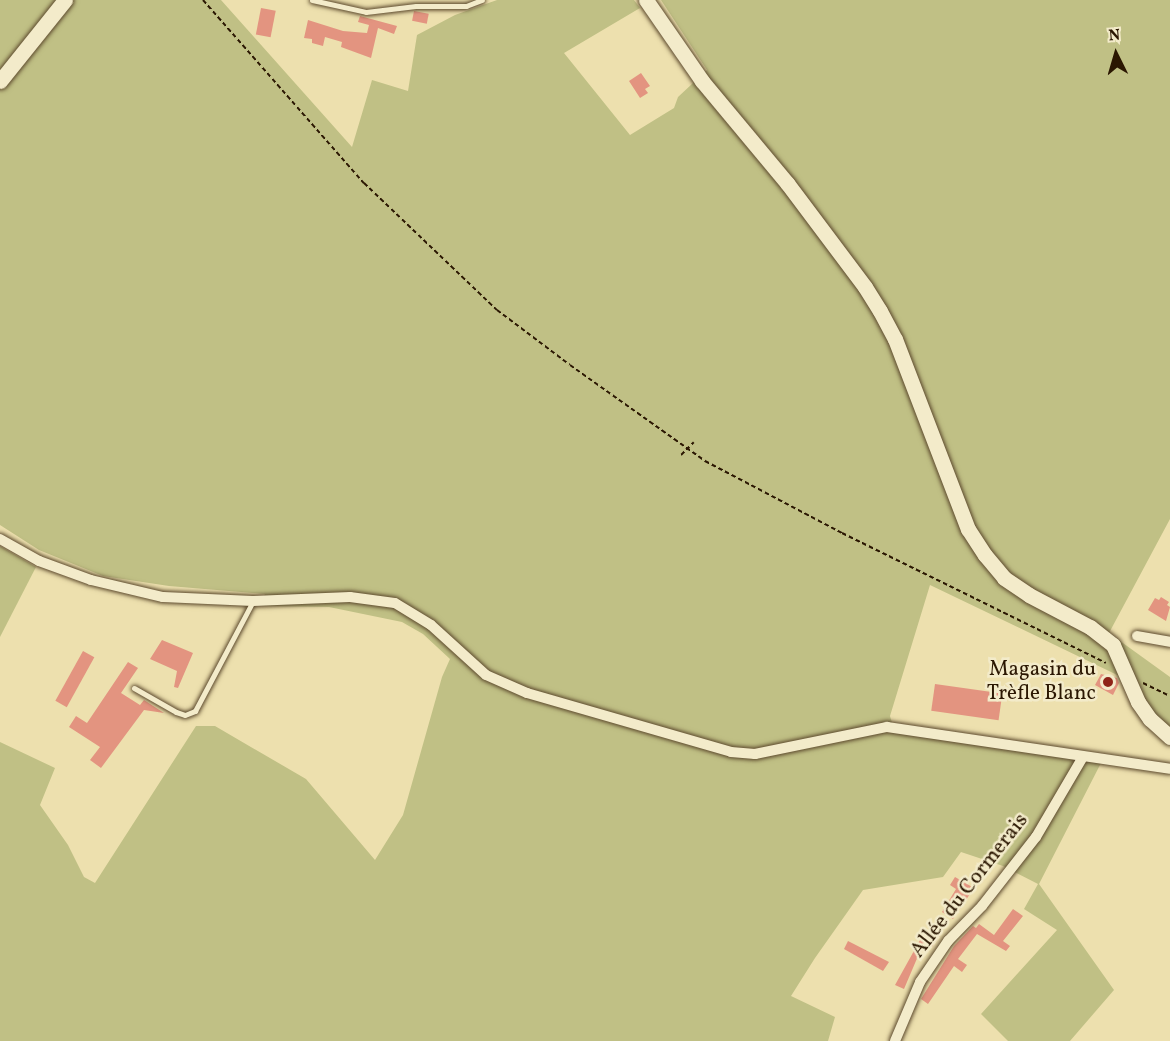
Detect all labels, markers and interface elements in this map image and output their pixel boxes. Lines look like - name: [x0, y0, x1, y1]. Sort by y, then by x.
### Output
- north arrow: [1086, 24, 1146, 84]
- text: N: [1108, 25, 1121, 48]
- place label: Magasin du Trèfle Blanc: [987, 657, 1096, 707]
- marker: Magasin du Trèfle Blanc: [1101, 675, 1115, 689]
- street label: Allée du Cormerais: [906, 809, 1034, 963]

